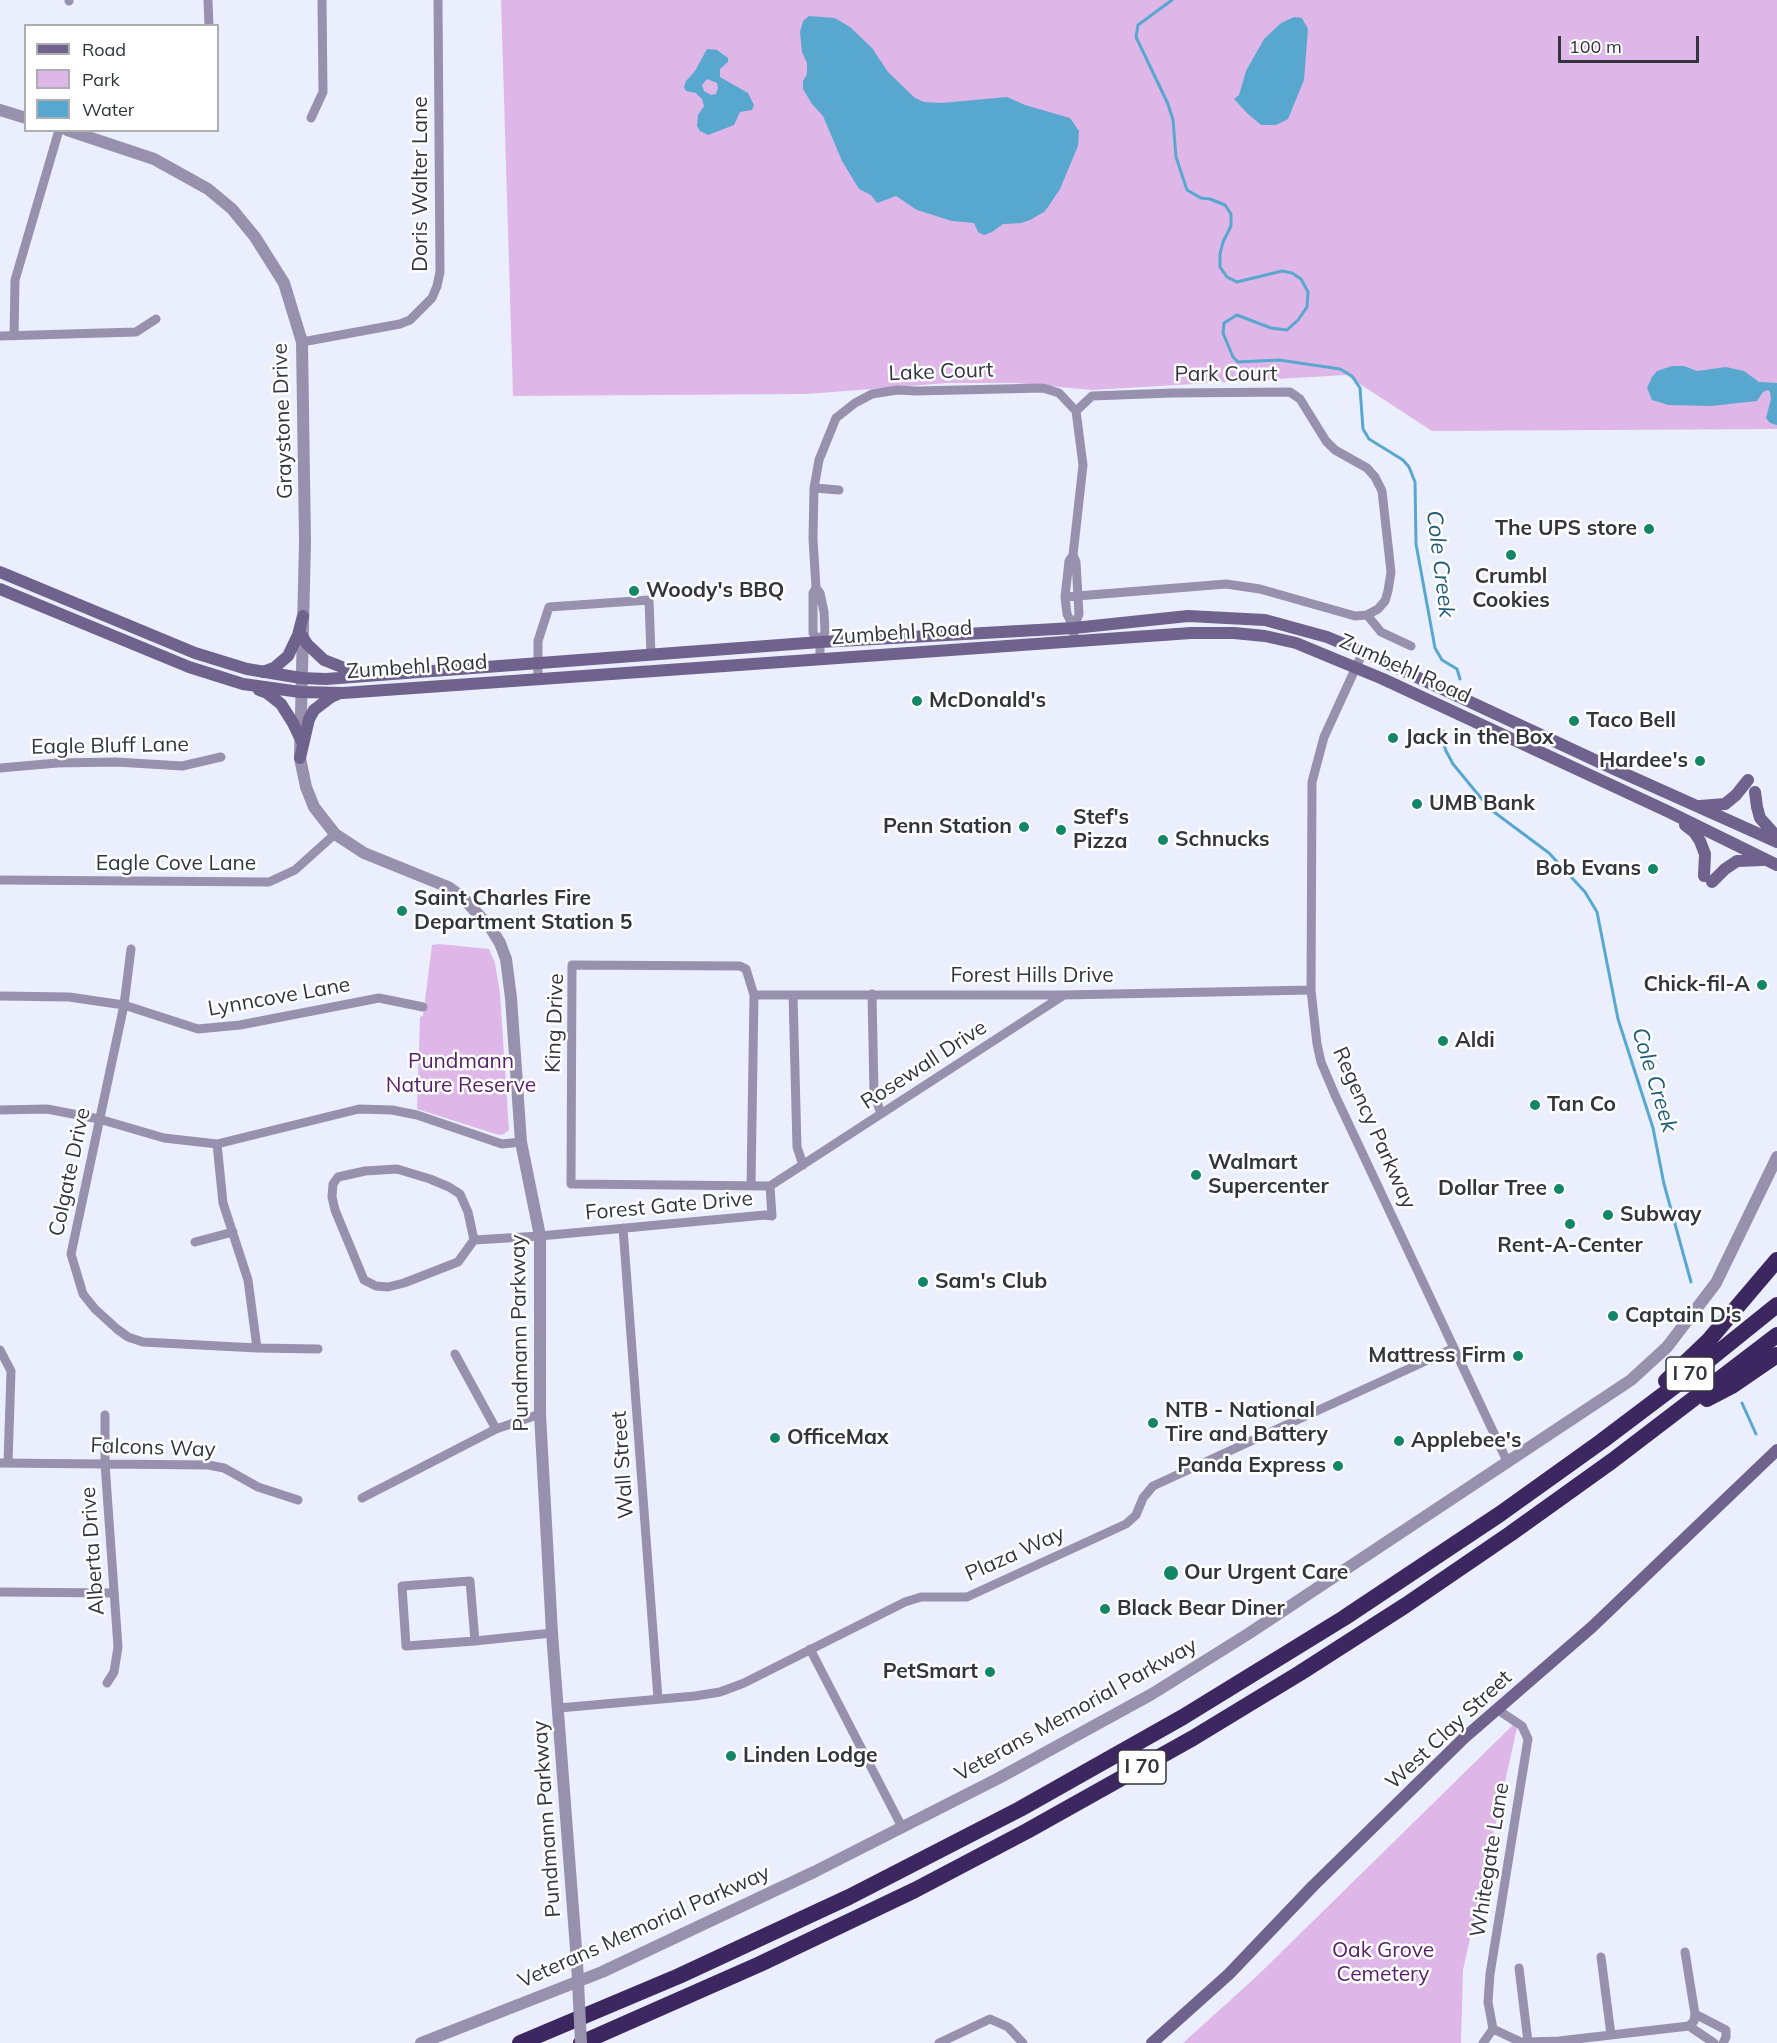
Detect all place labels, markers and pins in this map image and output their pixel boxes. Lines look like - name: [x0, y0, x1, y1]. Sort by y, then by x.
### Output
- place label: The UPS store: [1495, 516, 1637, 542]
- marker: The UPS store: [1642, 522, 1656, 536]
- marker: Crumbl Cookies: [1504, 548, 1518, 562]
- place label: Crumbl Cookies: [1472, 564, 1550, 614]
- place label: Woody's BBQ: [646, 578, 784, 604]
- marker: Woody's BBQ: [627, 584, 641, 598]
- place label: McDonald's: [929, 688, 1046, 714]
- marker: McDonald's: [910, 694, 924, 708]
- place label: Taco Bell: [1586, 708, 1676, 734]
- marker: Taco Bell: [1567, 714, 1581, 728]
- place label: Jack in the Box: [1405, 725, 1554, 751]
- marker: Jack in the Box: [1386, 731, 1400, 745]
- place label: Hardee's: [1599, 748, 1688, 774]
- marker: Hardee's: [1693, 754, 1707, 768]
- place label: UMB Bank: [1429, 791, 1535, 817]
- marker: UMB Bank: [1410, 797, 1424, 811]
- place label: Stef's Pizza: [1073, 805, 1129, 855]
- place label: Penn Station: [883, 814, 1012, 840]
- marker: Penn Station: [1017, 820, 1031, 834]
- marker: Stef's Pizza: [1054, 823, 1068, 837]
- place label: Schnucks: [1175, 827, 1269, 853]
- marker: Schnucks: [1156, 833, 1170, 847]
- place label: Bob Evans: [1536, 856, 1641, 882]
- marker: Bob Evans: [1646, 862, 1660, 876]
- place label: Saint Charles Fire Department Station 5: [414, 886, 632, 936]
- marker: Saint Charles Fire Department Station 5: [395, 904, 409, 918]
- place label: Chick-fil-A: [1643, 972, 1750, 998]
- marker: Chick-fil-A: [1755, 978, 1769, 992]
- place label: Aldi: [1455, 1028, 1495, 1054]
- marker: Aldi: [1436, 1034, 1450, 1048]
- place label: Tan Co: [1547, 1092, 1616, 1118]
- marker: Tan Co: [1528, 1098, 1542, 1112]
- place label: Walmart Supercenter: [1208, 1150, 1329, 1200]
- marker: Walmart Supercenter: [1189, 1168, 1203, 1182]
- place label: Dollar Tree: [1438, 1176, 1547, 1202]
- marker: Dollar Tree: [1552, 1182, 1566, 1196]
- place label: Subway: [1620, 1202, 1702, 1228]
- marker: Subway: [1601, 1208, 1615, 1222]
- marker: Rent-A-Center: [1563, 1217, 1577, 1231]
- place label: Rent-A-Center: [1497, 1233, 1643, 1259]
- place label: Sam's Club: [935, 1269, 1047, 1295]
- marker: Sam's Club: [916, 1275, 930, 1289]
- place label: Captain D's: [1625, 1303, 1741, 1329]
- marker: Captain D's: [1606, 1309, 1620, 1323]
- place label: Mattress Firm: [1368, 1343, 1506, 1369]
- marker: Mattress Firm: [1511, 1349, 1525, 1363]
- place label: NTB - National Tire and Battery: [1165, 1398, 1328, 1448]
- marker: NTB - National Tire and Battery: [1146, 1416, 1160, 1430]
- place label: OfficeMax: [787, 1425, 889, 1451]
- place label: Applebee's: [1411, 1428, 1521, 1454]
- marker: OfficeMax: [768, 1431, 782, 1445]
- marker: Applebee's: [1392, 1434, 1406, 1448]
- place label: Panda Express: [1177, 1453, 1326, 1479]
- marker: Panda Express: [1331, 1459, 1345, 1473]
- place label: Our Urgent Care: [1184, 1560, 1348, 1586]
- marker: Our Urgent Care: [1162, 1564, 1180, 1582]
- place label: Black Bear Diner: [1117, 1596, 1285, 1622]
- marker: Black Bear Diner: [1098, 1602, 1112, 1616]
- place label: PetSmart: [883, 1659, 978, 1685]
- marker: PetSmart: [983, 1665, 997, 1679]
- place label: Linden Lodge: [743, 1743, 878, 1769]
- marker: Linden Lodge: [724, 1749, 738, 1763]

